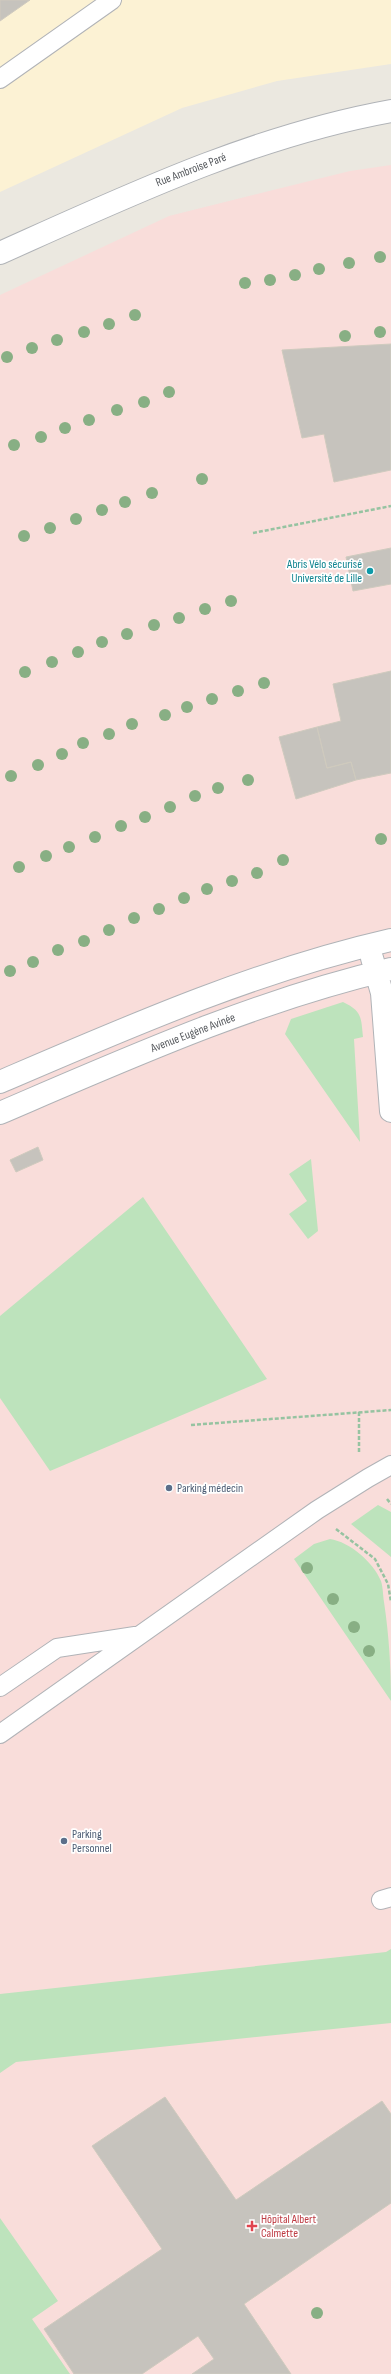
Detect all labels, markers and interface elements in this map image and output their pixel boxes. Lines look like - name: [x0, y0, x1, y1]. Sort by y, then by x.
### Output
- street label: Rue Ambroise Paré: [154, 150, 229, 190]
- place label: Abris Vélo sécurisé Université de Lille: [286, 557, 362, 586]
- marker: Abris Vélo sécurisé Université de Lille: [365, 566, 375, 576]
- street label: Avenue Eugène Avinée: [148, 1010, 238, 1056]
- place label: Parking médecin: [177, 1481, 243, 1496]
- marker: Parking médecin: [164, 1483, 174, 1493]
- place label: Parking Personnel: [72, 1827, 112, 1856]
- marker: Parking Personnel: [59, 1836, 69, 1846]
- place label: Hôpital Albert Calmette: [261, 2212, 317, 2241]
- marker: Hôpital Albert Calmette: [246, 2220, 258, 2232]

